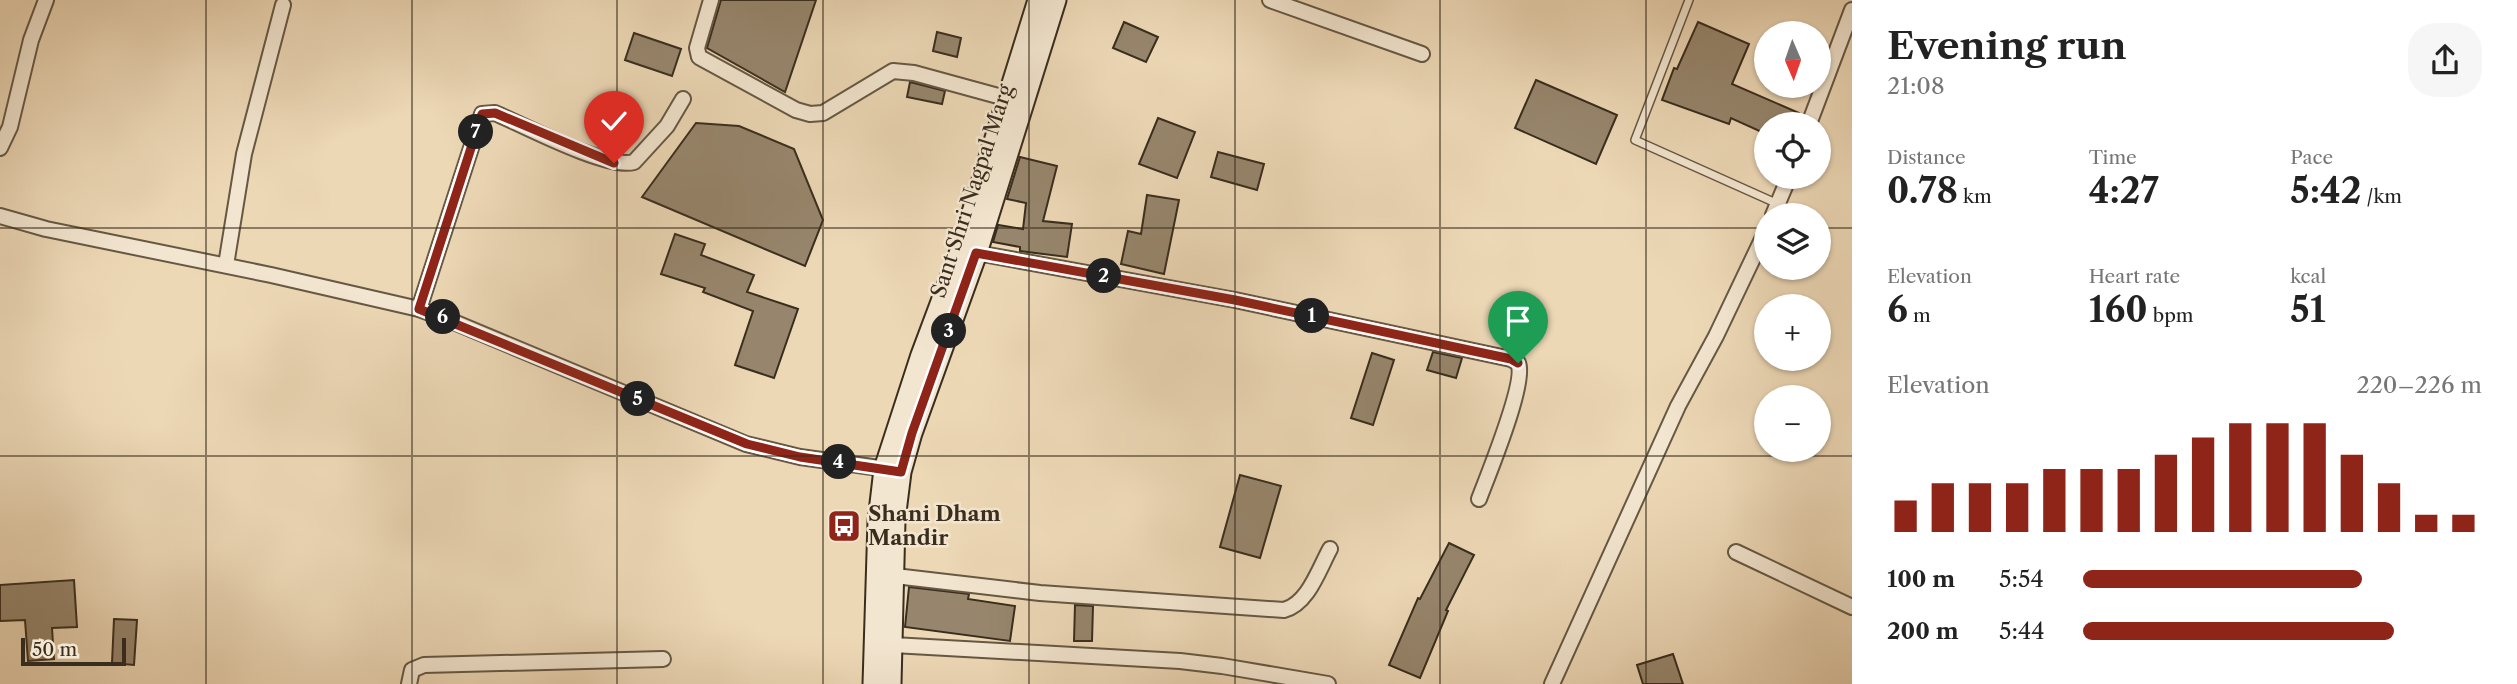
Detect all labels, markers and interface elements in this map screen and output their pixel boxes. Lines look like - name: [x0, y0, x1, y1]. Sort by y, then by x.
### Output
- north arrow: [1754, 21, 1830, 98]
- map controls: [1754, 21, 1831, 462]
- text: Evening run: [1887, 22, 2127, 69]
- button: share: [2408, 23, 2482, 97]
- text: 21:08: [1887, 72, 1945, 100]
- street label: Sant Shri Nagpal Marg: [925, 80, 1018, 301]
- pin: [584, 91, 644, 163]
- icon: check: [595, 102, 633, 140]
- button: locate: [1754, 112, 1831, 189]
- pin: 7: [458, 114, 494, 150]
- text: 7: [471, 120, 480, 143]
- text: Distance: [1887, 146, 1966, 169]
- text: Time: [2089, 146, 2137, 169]
- text: Pace: [2290, 146, 2333, 169]
- text: 0.78: [1887, 169, 1958, 212]
- text: 4:27: [2089, 169, 2159, 212]
- text: 5:42: [2290, 169, 2361, 212]
- text: km: [1958, 185, 1992, 208]
- text: /km: [2361, 185, 2402, 208]
- button: layers: [1754, 203, 1831, 280]
- pin: 2: [1086, 258, 1122, 294]
- text: 2: [1098, 264, 1109, 287]
- text: Elevation: [1887, 265, 1972, 288]
- text: Heart rate: [2089, 265, 2180, 288]
- text: kcal: [2290, 265, 2326, 288]
- text: 6: [1887, 288, 1908, 331]
- text: 160: [2089, 288, 2148, 331]
- text: 51: [2290, 288, 2325, 331]
- pin: [1488, 291, 1548, 363]
- button: +: [1754, 294, 1831, 371]
- pin: 1: [1294, 298, 1330, 334]
- pin: 6: [426, 300, 460, 334]
- icon: arrive: [1499, 302, 1537, 340]
- text: 1: [1307, 304, 1316, 327]
- text: m: [1908, 304, 1931, 327]
- text: bpm: [2148, 304, 2194, 327]
- text: 6: [437, 305, 448, 328]
- pin: 3: [932, 314, 967, 348]
- text: 3: [943, 319, 954, 342]
- text: Elevation: [1887, 371, 1990, 399]
- text: 220–226 m: [2356, 371, 2482, 399]
- pin: 5: [620, 382, 656, 416]
- button: −: [1754, 385, 1831, 462]
- text: 5: [632, 387, 643, 410]
- pin: 4: [822, 444, 856, 480]
- text: 4: [833, 450, 844, 473]
- place label: Shani Dham Mandir: [868, 501, 1001, 550]
- bus stop icon: Shani Dham Mandir: [825, 507, 863, 545]
- text: 100 m: [1887, 565, 1955, 593]
- text: 5:54: [1999, 565, 2044, 593]
- text: 200 m: [1887, 617, 1959, 645]
- text: 5:44: [1999, 617, 2045, 645]
- scale bar: [21, 635, 126, 667]
- text: 50 m: [32, 638, 77, 661]

